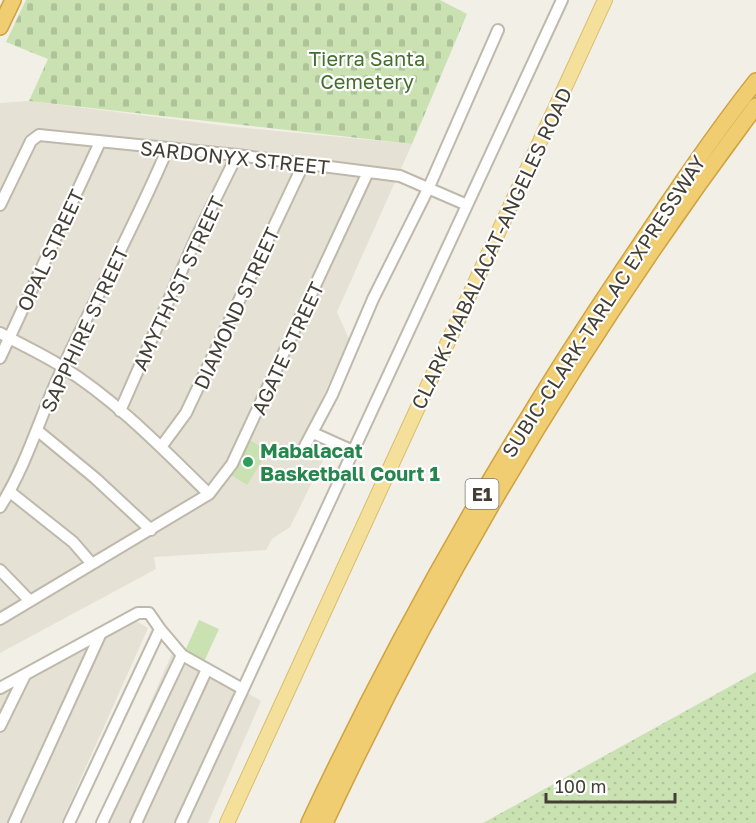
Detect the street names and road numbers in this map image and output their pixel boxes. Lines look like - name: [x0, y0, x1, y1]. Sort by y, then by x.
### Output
- street label: CLARK-MABALACAT-ANGELES ROAD: [406, 83, 576, 413]
- street label: SARDONYX STREET: [139, 135, 331, 179]
- street label: SUBIC-CLARK-TARLAC EXPRESSWAY: [496, 150, 710, 461]
- street label: OPAL STREET: [11, 185, 89, 315]
- street label: AMYTHYST STREET: [127, 192, 229, 374]
- street label: DIAMOND STREET: [188, 223, 284, 393]
- street label: SAPPHIRE STREET: [35, 242, 133, 416]
- street label: AGATE STREET: [246, 278, 328, 418]
- road number: E1: [466, 479, 498, 509]

